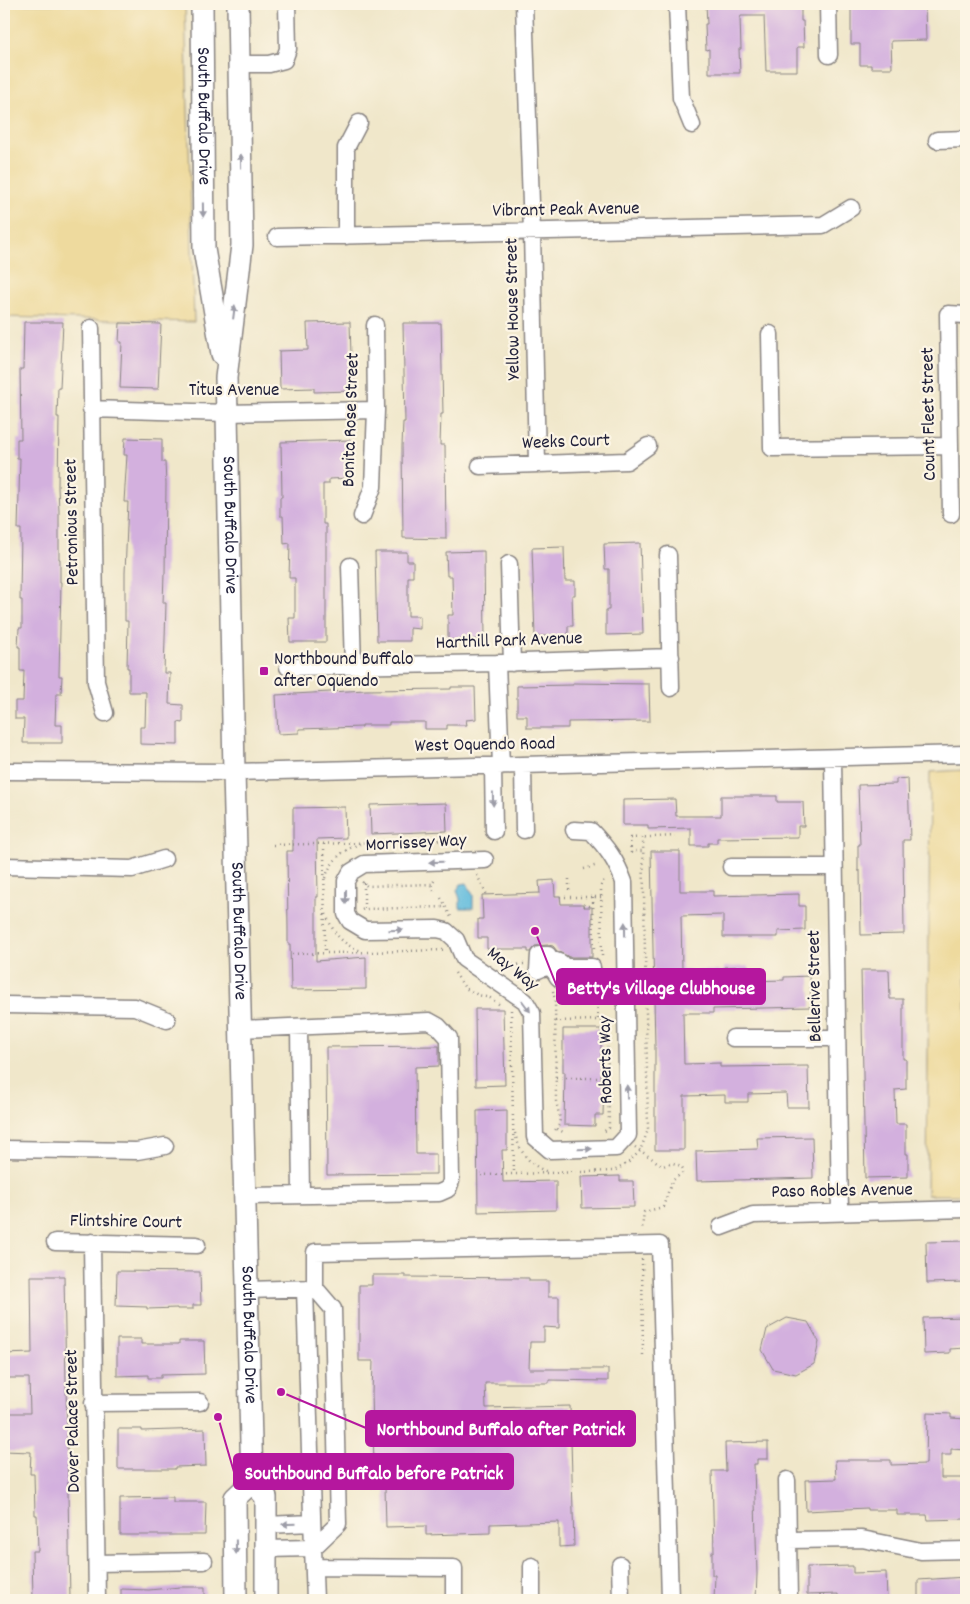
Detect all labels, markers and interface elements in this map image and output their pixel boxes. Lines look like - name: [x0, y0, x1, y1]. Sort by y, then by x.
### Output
- street label: South Buffalo Drive: [189, 47, 217, 185]
- one-way arrow: [236, 153, 244, 169]
- street label: Vibrant Peak Avenue: [492, 196, 640, 226]
- one-way arrow: [200, 202, 208, 218]
- street label: Yellow House Street: [499, 237, 529, 381]
- one-way arrow: [230, 304, 238, 320]
- street label: Count Fleet Street: [915, 347, 945, 481]
- street label: Bonita Rose Street: [336, 352, 368, 488]
- street label: Titus Avenue: [189, 378, 279, 405]
- street label: Weeks Court: [522, 428, 610, 458]
- street label: South Buffalo Drive: [214, 456, 244, 594]
- street label: Petronious Street: [58, 458, 88, 586]
- street label: Harthill Park Avenue: [435, 626, 583, 658]
- place label: Northbound Buffalo after Oquendo: [274, 647, 413, 696]
- marker: Northbound Buffalo after Oquendo: [258, 665, 270, 677]
- street label: West Oquendo Road: [414, 731, 556, 761]
- one-way arrow: [489, 791, 497, 807]
- street label: Morrissey Way: [365, 828, 467, 860]
- one-way arrow: [428, 858, 444, 866]
- street label: South Buffalo Drive: [223, 861, 253, 1000]
- one-way arrow: [342, 889, 350, 905]
- one-way arrow: [621, 921, 629, 937]
- one-way arrow: [388, 925, 404, 933]
- street label: Bellerive Street: [802, 930, 830, 1042]
- street label: May Way: [480, 941, 544, 999]
- callout: Betty's Village Clubhouse: [557, 969, 765, 1004]
- text: Betty's Village Clubhouse: [567, 976, 755, 1004]
- one-way arrow: [521, 999, 531, 1013]
- street label: Roberts Way: [593, 1015, 621, 1104]
- one-way arrow: [623, 1084, 631, 1100]
- one-way arrow: [577, 1145, 593, 1153]
- street label: Paso Robles Avenue: [771, 1177, 913, 1207]
- street label: Flintshire Court: [70, 1209, 182, 1237]
- street label: South Buffalo Drive: [233, 1265, 264, 1404]
- street label: Dover Palace Street: [59, 1349, 89, 1493]
- callout: Northbound Buffalo after Patrick: [366, 1411, 635, 1446]
- text: Northbound Buffalo after Patrick: [376, 1417, 626, 1445]
- callout: Southbound Buffalo before Patrick: [234, 1454, 513, 1489]
- text: Southbound Buffalo before Patrick: [245, 1461, 503, 1489]
- one-way arrow: [281, 1520, 297, 1528]
- one-way arrow: [232, 1539, 240, 1555]

